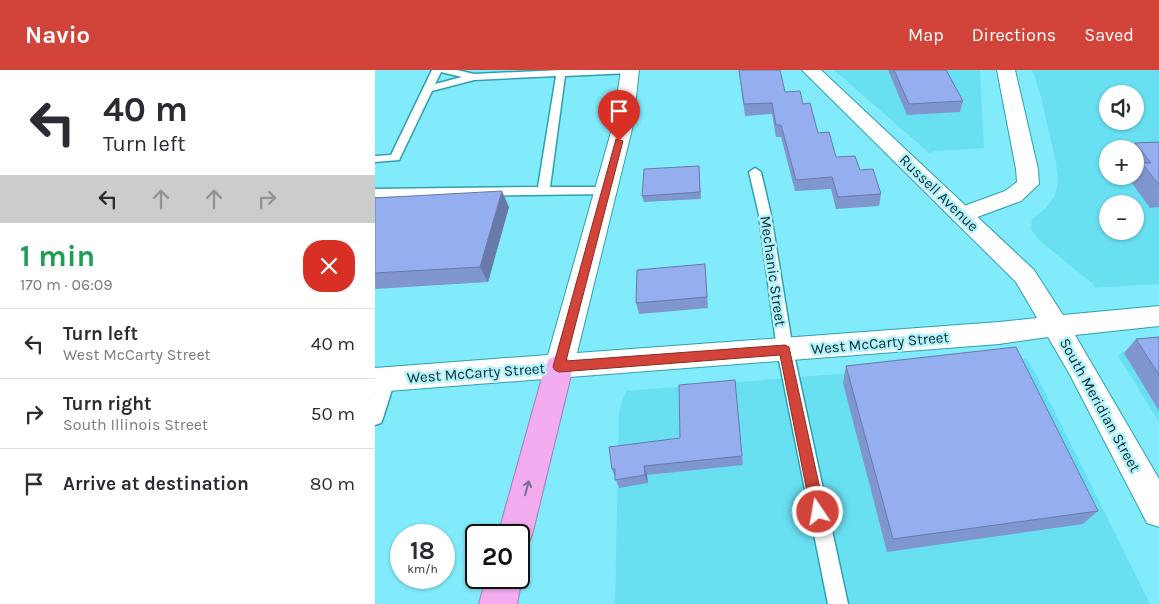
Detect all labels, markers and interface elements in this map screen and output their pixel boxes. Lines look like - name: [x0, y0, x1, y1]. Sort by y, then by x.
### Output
- text: Navio: [25, 21, 90, 49]
- text: Map: [908, 24, 944, 46]
- text: Directions: [972, 24, 1056, 46]
- text: Saved: [1084, 24, 1134, 46]
- map controls: [1099, 85, 1144, 240]
- button: sound: [1099, 85, 1144, 130]
- text: 40 m: [103, 89, 188, 130]
- icon: left: [20, 90, 85, 155]
- pin: [598, 90, 640, 141]
- icon: arrive: [605, 97, 633, 125]
- text: Turn left: [103, 131, 186, 157]
- button: +: [1099, 140, 1144, 185]
- street label: Russell Avenue: [896, 151, 982, 235]
- icon: left: [94, 185, 122, 213]
- icon: ahead: [147, 185, 175, 213]
- icon: ahead: [200, 185, 228, 213]
- icon: right: [253, 185, 281, 213]
- button: −: [1099, 195, 1144, 240]
- street label: Mechanic Street: [756, 215, 790, 328]
- text: 1 min: [20, 238, 95, 274]
- button: close: [303, 240, 355, 292]
- text: 170 m · 06:09: [20, 275, 113, 294]
- text: Turn left: [63, 323, 138, 345]
- street label: West McCarty Street: [810, 328, 950, 358]
- icon: left: [20, 330, 48, 358]
- text: 40 m: [311, 333, 355, 355]
- street label: South Meridian Street: [1056, 335, 1144, 475]
- text: West McCarty Street: [63, 345, 211, 364]
- street label: West McCarty Street: [406, 359, 546, 387]
- text: Turn right: [63, 393, 152, 415]
- icon: right: [20, 400, 48, 428]
- text: 50 m: [311, 403, 355, 425]
- text: South Illinois Street: [63, 415, 208, 434]
- icon: arrive: [20, 470, 48, 498]
- text: Arrive at destination: [63, 473, 249, 495]
- text: 80 m: [310, 473, 355, 495]
- one-way arrow: [523, 480, 532, 496]
- position arrow: [791, 485, 843, 537]
- speed limit sign: 20: [465, 524, 530, 589]
- text: 18: [410, 536, 435, 565]
- text: km/h: [407, 562, 438, 576]

